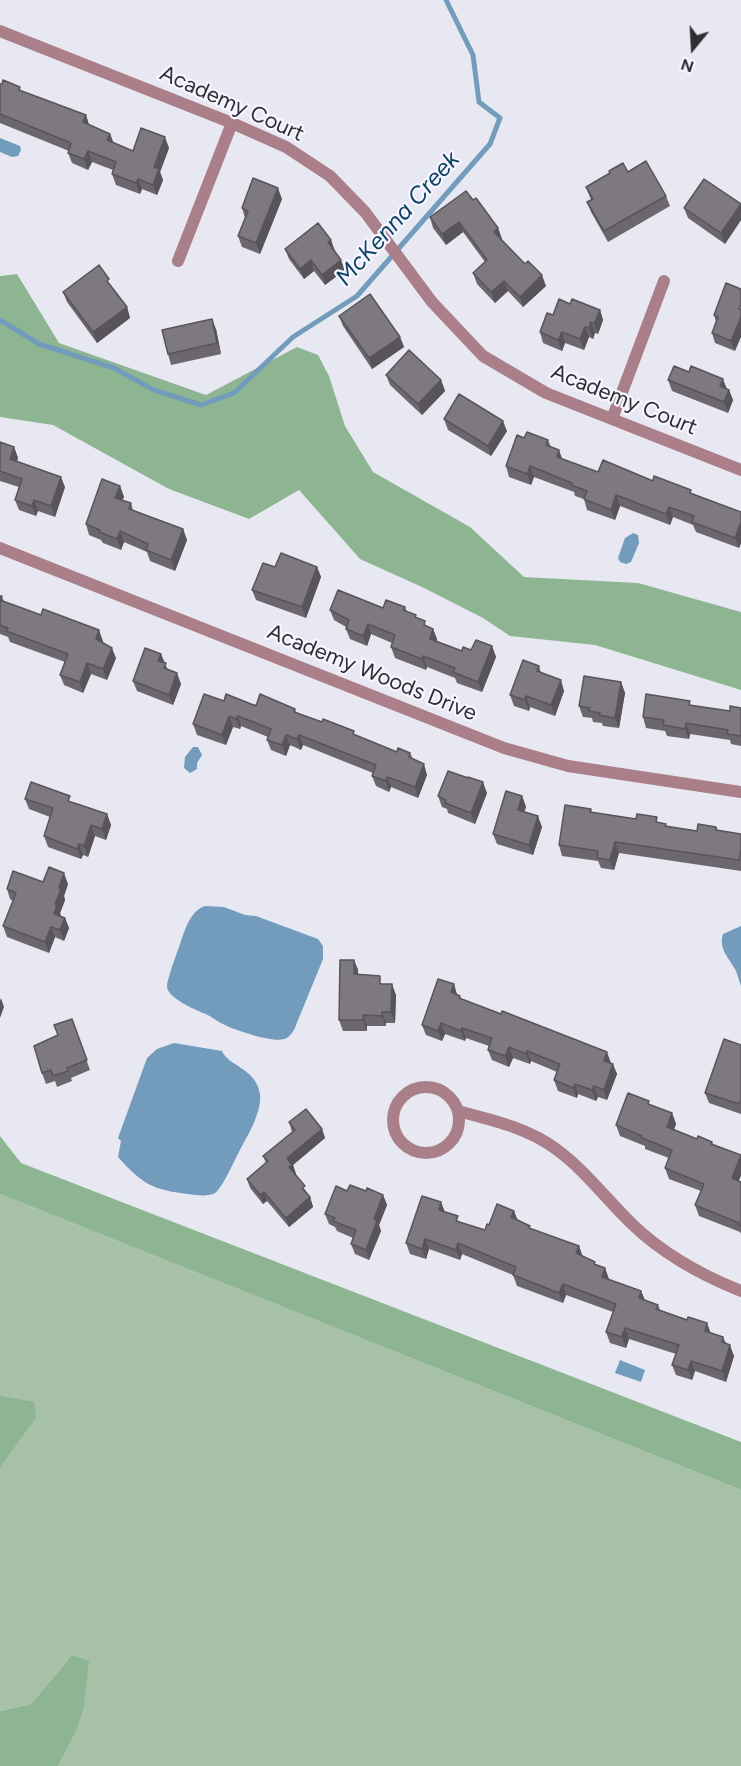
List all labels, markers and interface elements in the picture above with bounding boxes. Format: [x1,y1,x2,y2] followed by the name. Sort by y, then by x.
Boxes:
[663,18,723,78] north arrow
[678,55,696,77] text: N
[156,60,308,148] street label: Academy Court
[330,146,466,292] water label: McKenna Creek
[547,359,701,441] street label: Academy Court
[263,619,481,727] street label: Academy Woods Drive

